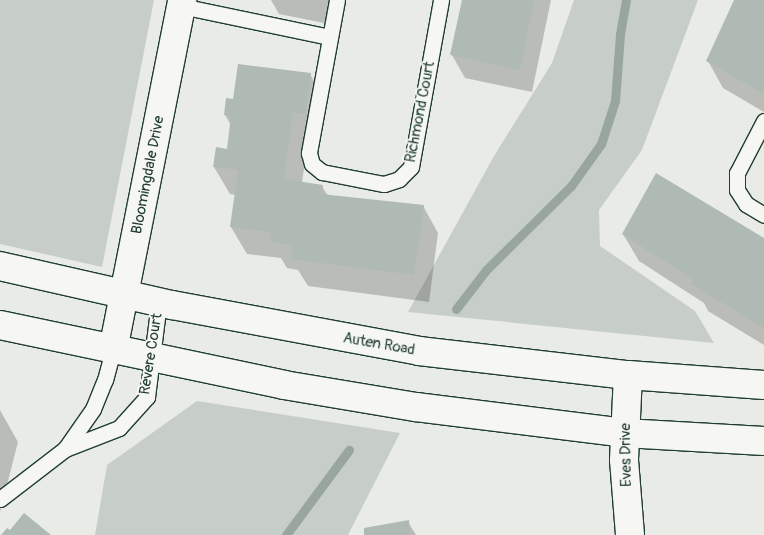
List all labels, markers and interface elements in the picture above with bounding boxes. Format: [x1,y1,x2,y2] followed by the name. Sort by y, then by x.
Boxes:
[401,60,439,164] street label: Richmond Court
[128,114,168,236] street label: Bloomingdale Drive
[136,312,166,396] street label: Revere Court
[342,329,416,359] street label: Auten Road
[616,423,636,487] street label: Eves Drive

